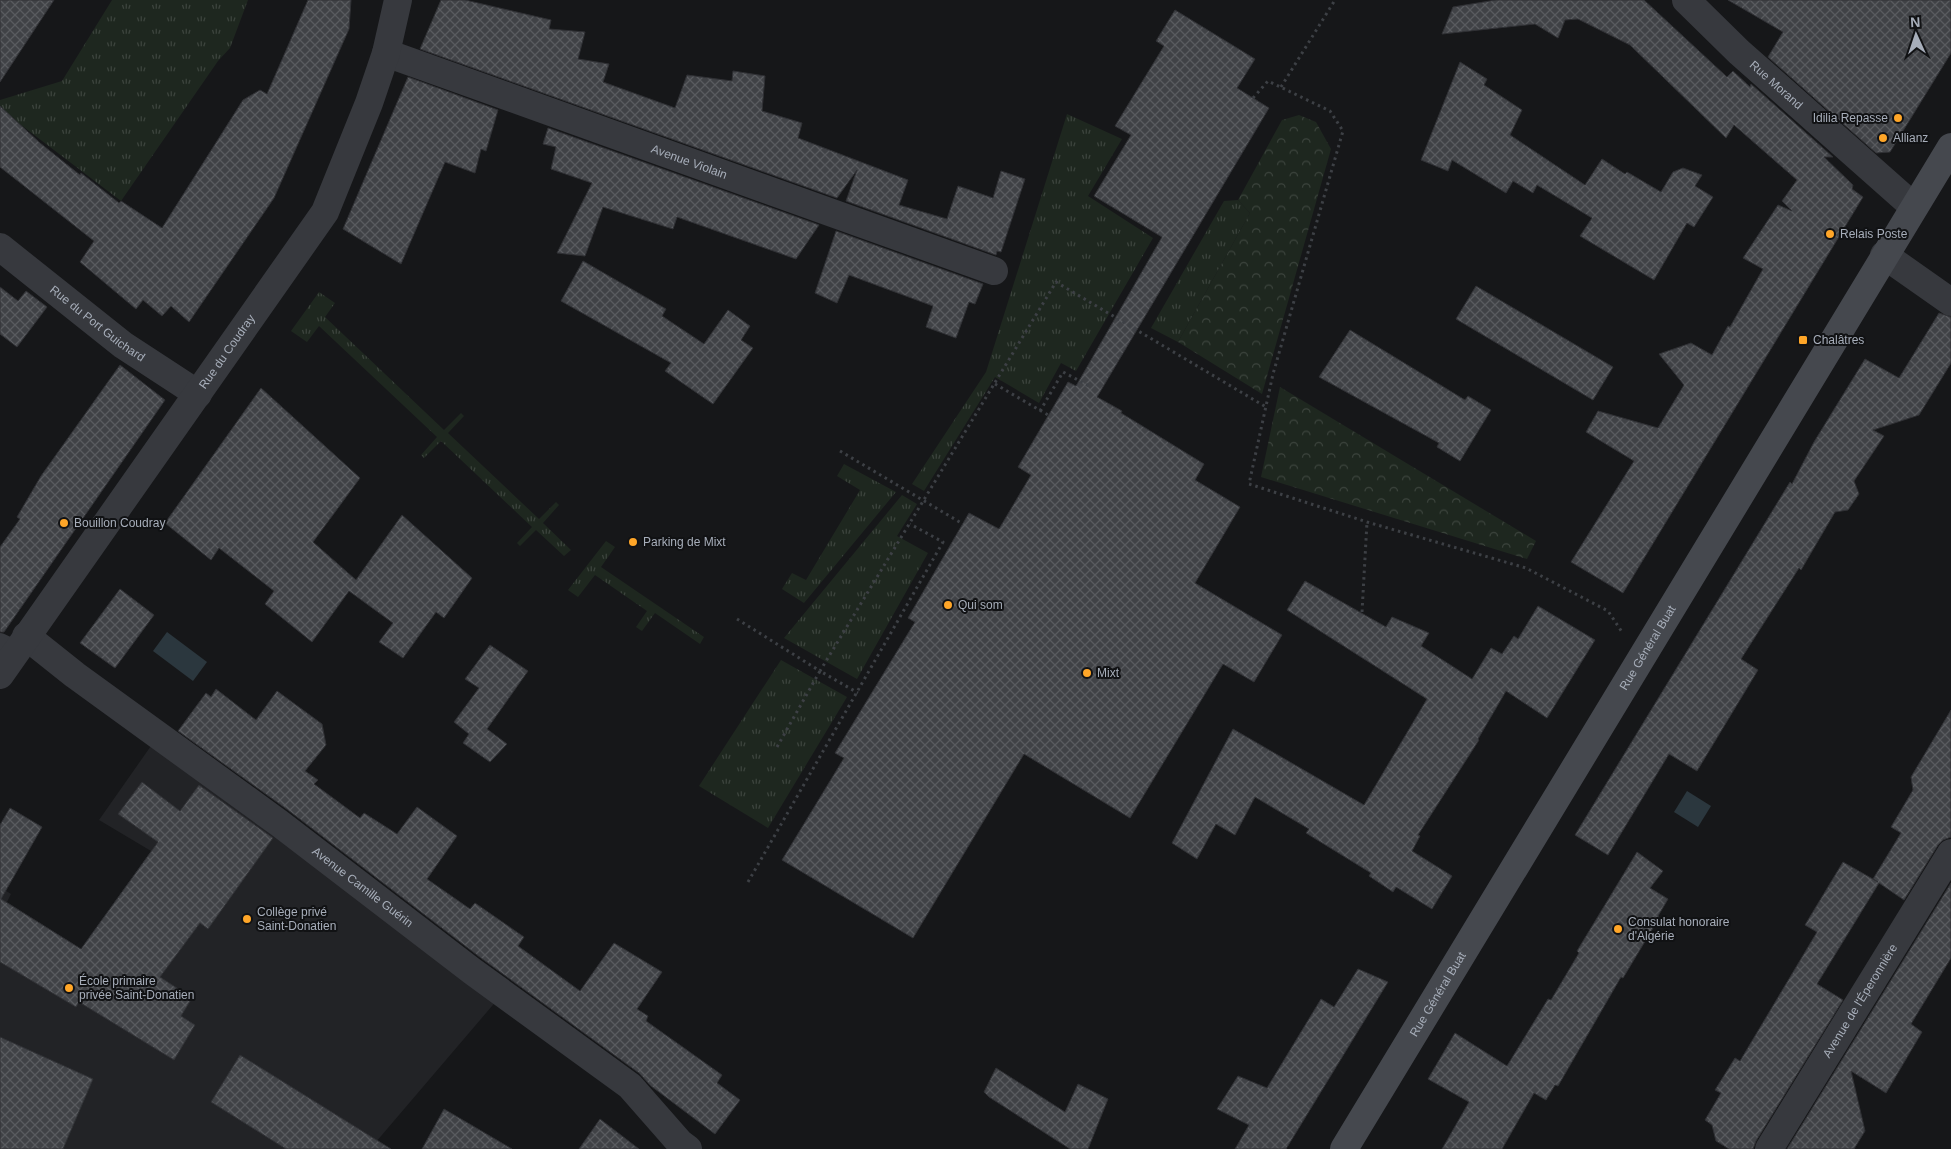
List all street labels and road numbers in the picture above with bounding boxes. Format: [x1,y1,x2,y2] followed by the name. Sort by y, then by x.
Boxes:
[1747,58,1806,112] street label: Rue Morand
[649,142,729,182] street label: Avenue Violain
[47,283,148,364] street label: Rue du Port Guichard
[196,312,258,392] street label: Rue du Coudray
[1617,602,1679,693] street label: Rue Général Buat
[309,844,416,930] street label: Avenue Camille Guérin
[1820,941,1901,1060] street label: Avenue de l'Éperonnière
[1407,949,1469,1039] street label: Rue Général Buat

